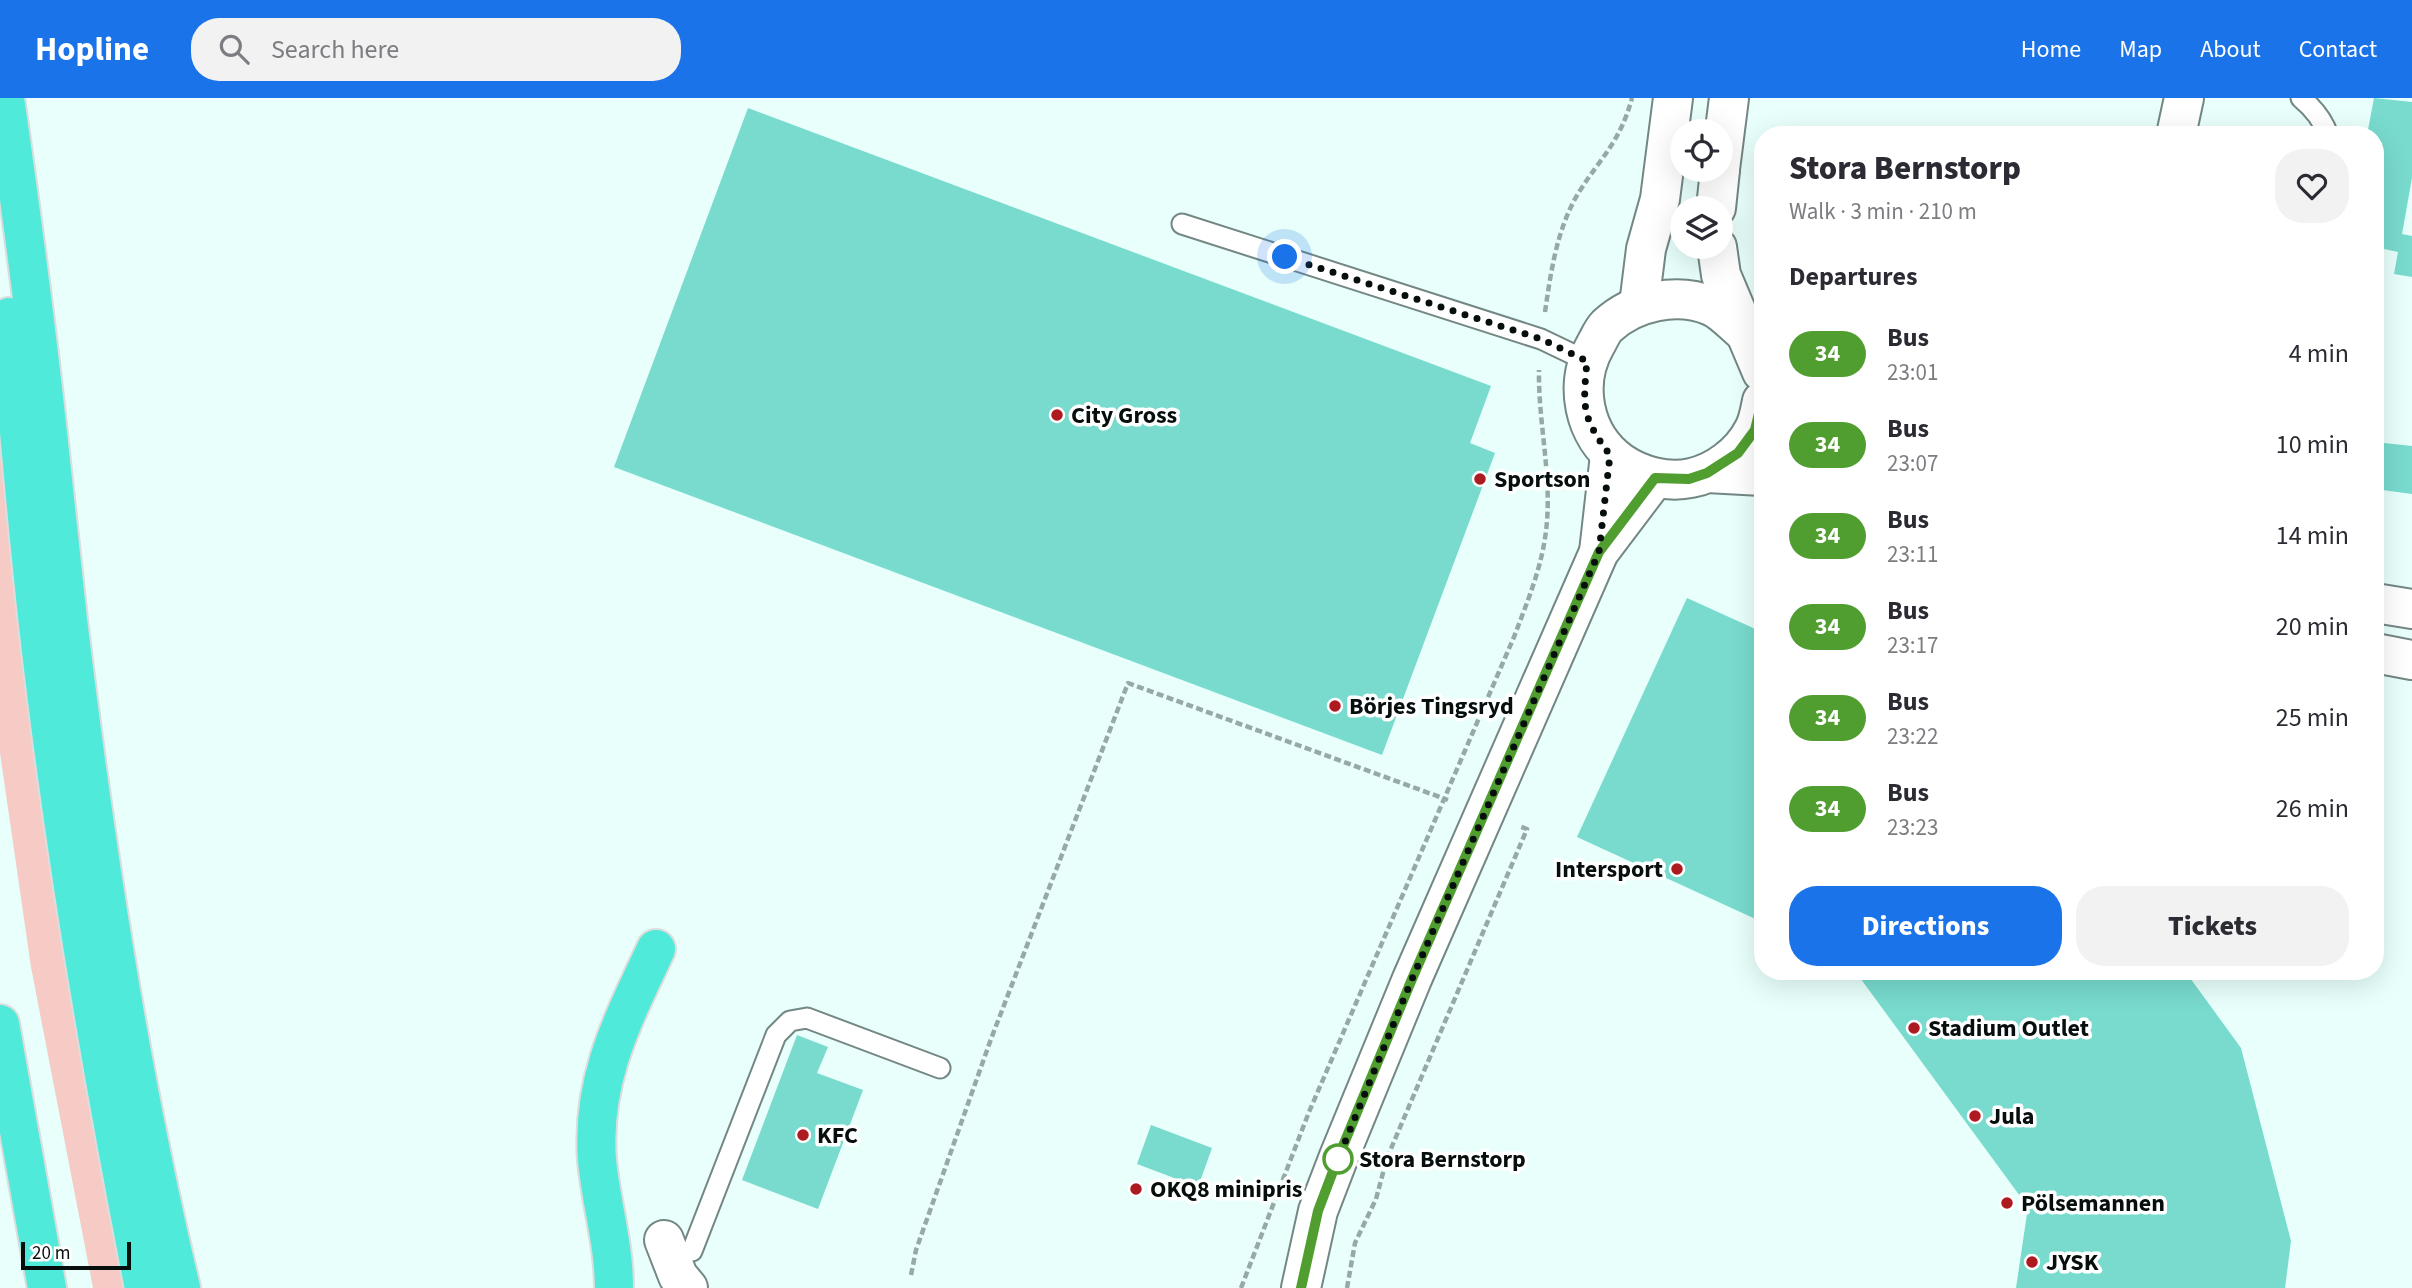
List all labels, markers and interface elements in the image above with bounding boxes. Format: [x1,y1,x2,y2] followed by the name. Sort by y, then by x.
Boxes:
[191,18,681,81] search box
[35,26,149,73] text: Hopline
[215,30,253,68] icon: search
[271,31,399,68] text: Search here
[2021,32,2081,67] text: Home
[2119,32,2162,67] text: Map
[2200,32,2261,67] text: About
[2299,32,2377,67] text: Contact
[1670,119,1733,259] map controls
[1670,119,1733,182] button: locate
[1789,145,2021,192] text: Stora Bernstorp
[2275,149,2349,223] button: heart
[1789,195,1977,228] text: Walk · 3 min · 210 m
[1670,196,1733,259] button: layers
[1267,239,1302,274] your location
[1789,258,1917,295] text: Departures
[1887,319,1929,356] text: Bus
[2289,335,2349,372] text: 4 min
[1815,336,1840,371] text: 34
[1887,356,1938,389] text: 23:01
[1071,398,1177,433] place label: City Gross
[1049,407,1065,423] marker: City Gross
[1887,410,1929,447] text: Bus
[2276,426,2349,463] text: 10 min
[1815,427,1840,462] text: 34
[1887,447,1938,480] text: 23:07
[1494,462,1591,497] place label: Sportson
[1472,471,1488,487] marker: Sportson
[1887,501,1929,538] text: Bus
[2276,517,2349,554] text: 14 min
[1815,518,1840,553] text: 34
[1887,538,1938,571] text: 23:11
[1887,592,1929,629] text: Bus
[2276,608,2349,645] text: 20 min
[1815,609,1840,644] text: 34
[1887,629,1938,662] text: 23:17
[1887,683,1929,720] text: Bus
[1349,689,1514,724] place label: Börjes Tingsryd
[1327,698,1343,714] marker: Börjes Tingsryd
[2276,699,2349,736] text: 25 min
[1815,700,1840,735] text: 34
[1887,720,1938,753] text: 23:22
[1887,774,1929,811] text: Bus
[2276,790,2349,827] text: 26 min
[1815,791,1840,826] text: 34
[1887,811,1938,844] text: 23:23
[1555,852,1663,887] place label: Intersport
[1669,861,1685,877] marker: Intersport
[1789,886,2062,966] button: Directions
[2076,886,2349,966] button: Tickets
[1928,1011,2089,1046] place label: Stadium Outlet
[1906,1020,1922,1036] marker: Stadium Outlet
[1989,1099,2034,1134] place label: Jula
[1967,1108,1983,1124] marker: Jula
[817,1118,858,1153] place label: KFC
[795,1127,811,1143] marker: KFC
[1359,1142,1526,1177] place label: Stora Bernstorp
[1323,1144,1353,1174] marker: Stora Bernstorp
[1150,1172,1303,1207] place label: OKQ8 minipris
[1128,1181,1144,1197] marker: OKQ8 minipris
[2021,1186,2165,1221] place label: Pölsemannen
[1999,1195,2015,1211] marker: Pölsemannen
[21,1239,131,1271] scale bar
[32,1240,70,1267] text: 20 m
[2046,1245,2099,1280] place label: JYSK
[2024,1254,2040,1270] marker: JYSK

